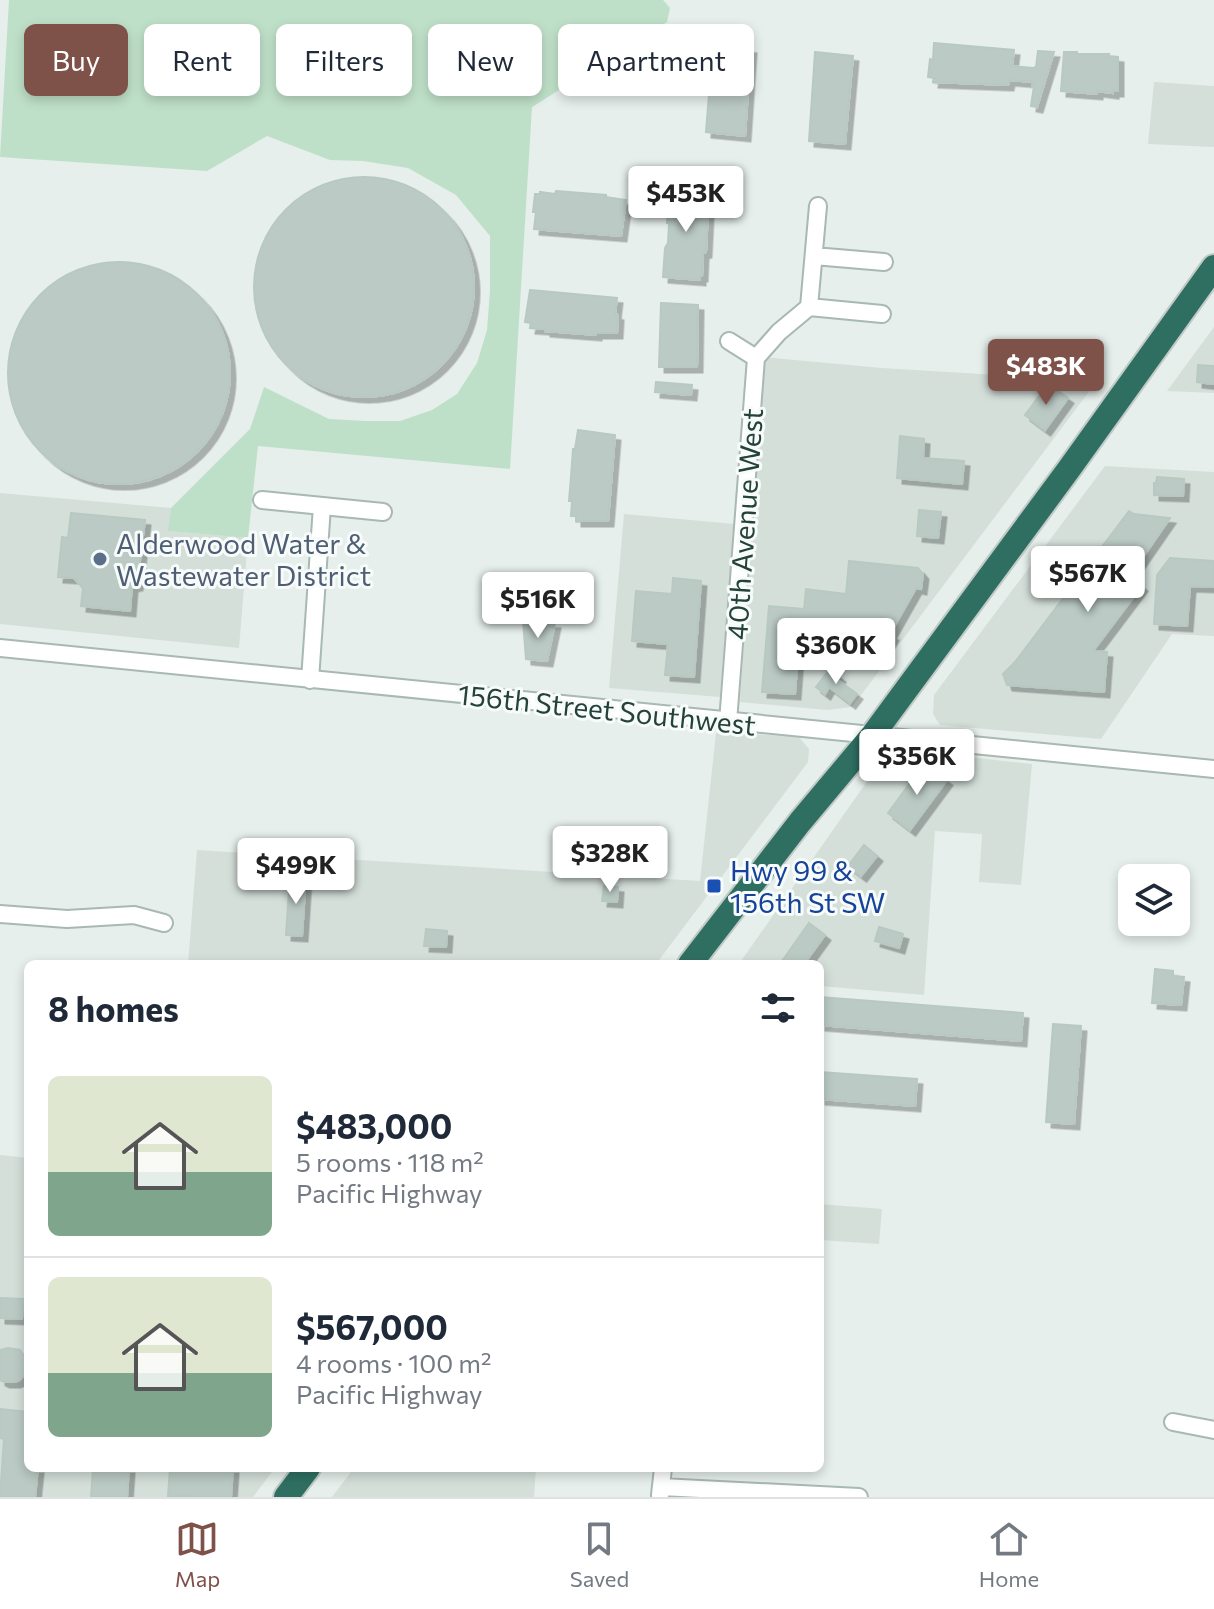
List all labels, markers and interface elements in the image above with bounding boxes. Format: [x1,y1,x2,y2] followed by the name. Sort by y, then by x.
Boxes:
[24,24,128,96] chip: Buy
[144,24,260,96] chip: Rent
[276,24,412,96] chip: Filters
[428,24,542,96] chip: New
[558,24,754,96] chip: Apartment
[630,166,742,234] pin: $453K
[646,176,726,207] text: $453K
[990,339,1102,407] pin: $483K
[1006,349,1086,380] text: $483K
[719,407,769,641] street label: 40th Avenue West
[116,526,371,592] place label: Alderwood Water & Wastewater District
[1032,546,1144,614] pin: $567K
[91,550,109,568] marker: Alderwood Water & Wastewater District
[1049,556,1127,587] text: $567K
[482,572,594,640] pin: $516K
[500,582,576,613] text: $516K
[780,618,892,686] pin: $360K
[795,628,877,659] text: $360K
[456,676,758,742] street label: 156th Street Southwest
[861,729,973,797] pin: $356K
[877,739,957,770] text: $356K
[554,826,666,894] pin: $328K
[571,836,649,867] text: $328K
[240,838,352,906] pin: $499K
[255,848,337,879] text: $499K
[730,853,885,919] place label: Hwy 99 & 156th St SW
[1118,864,1190,936] map controls
[1118,864,1190,936] button: layers
[705,877,723,895] marker: Hwy 99 & 156th St SW
[756,986,800,1030] icon: filters
[48,987,179,1029] text: 8 homes
[296,1104,452,1146] text: $483,000
[112,1108,208,1204] icon: home
[296,1146,484,1177] text: 5 rooms · 118 m²
[296,1177,482,1208] text: Pacific Highway
[296,1305,448,1347] text: $567,000
[112,1309,208,1405] icon: home
[296,1347,491,1378] text: 4 rooms · 100 m²
[296,1378,482,1409] text: Pacific Highway
[175,1517,220,1592] tab: Map
[570,1517,629,1592] tab: Saved
[979,1517,1039,1592] tab: Home

